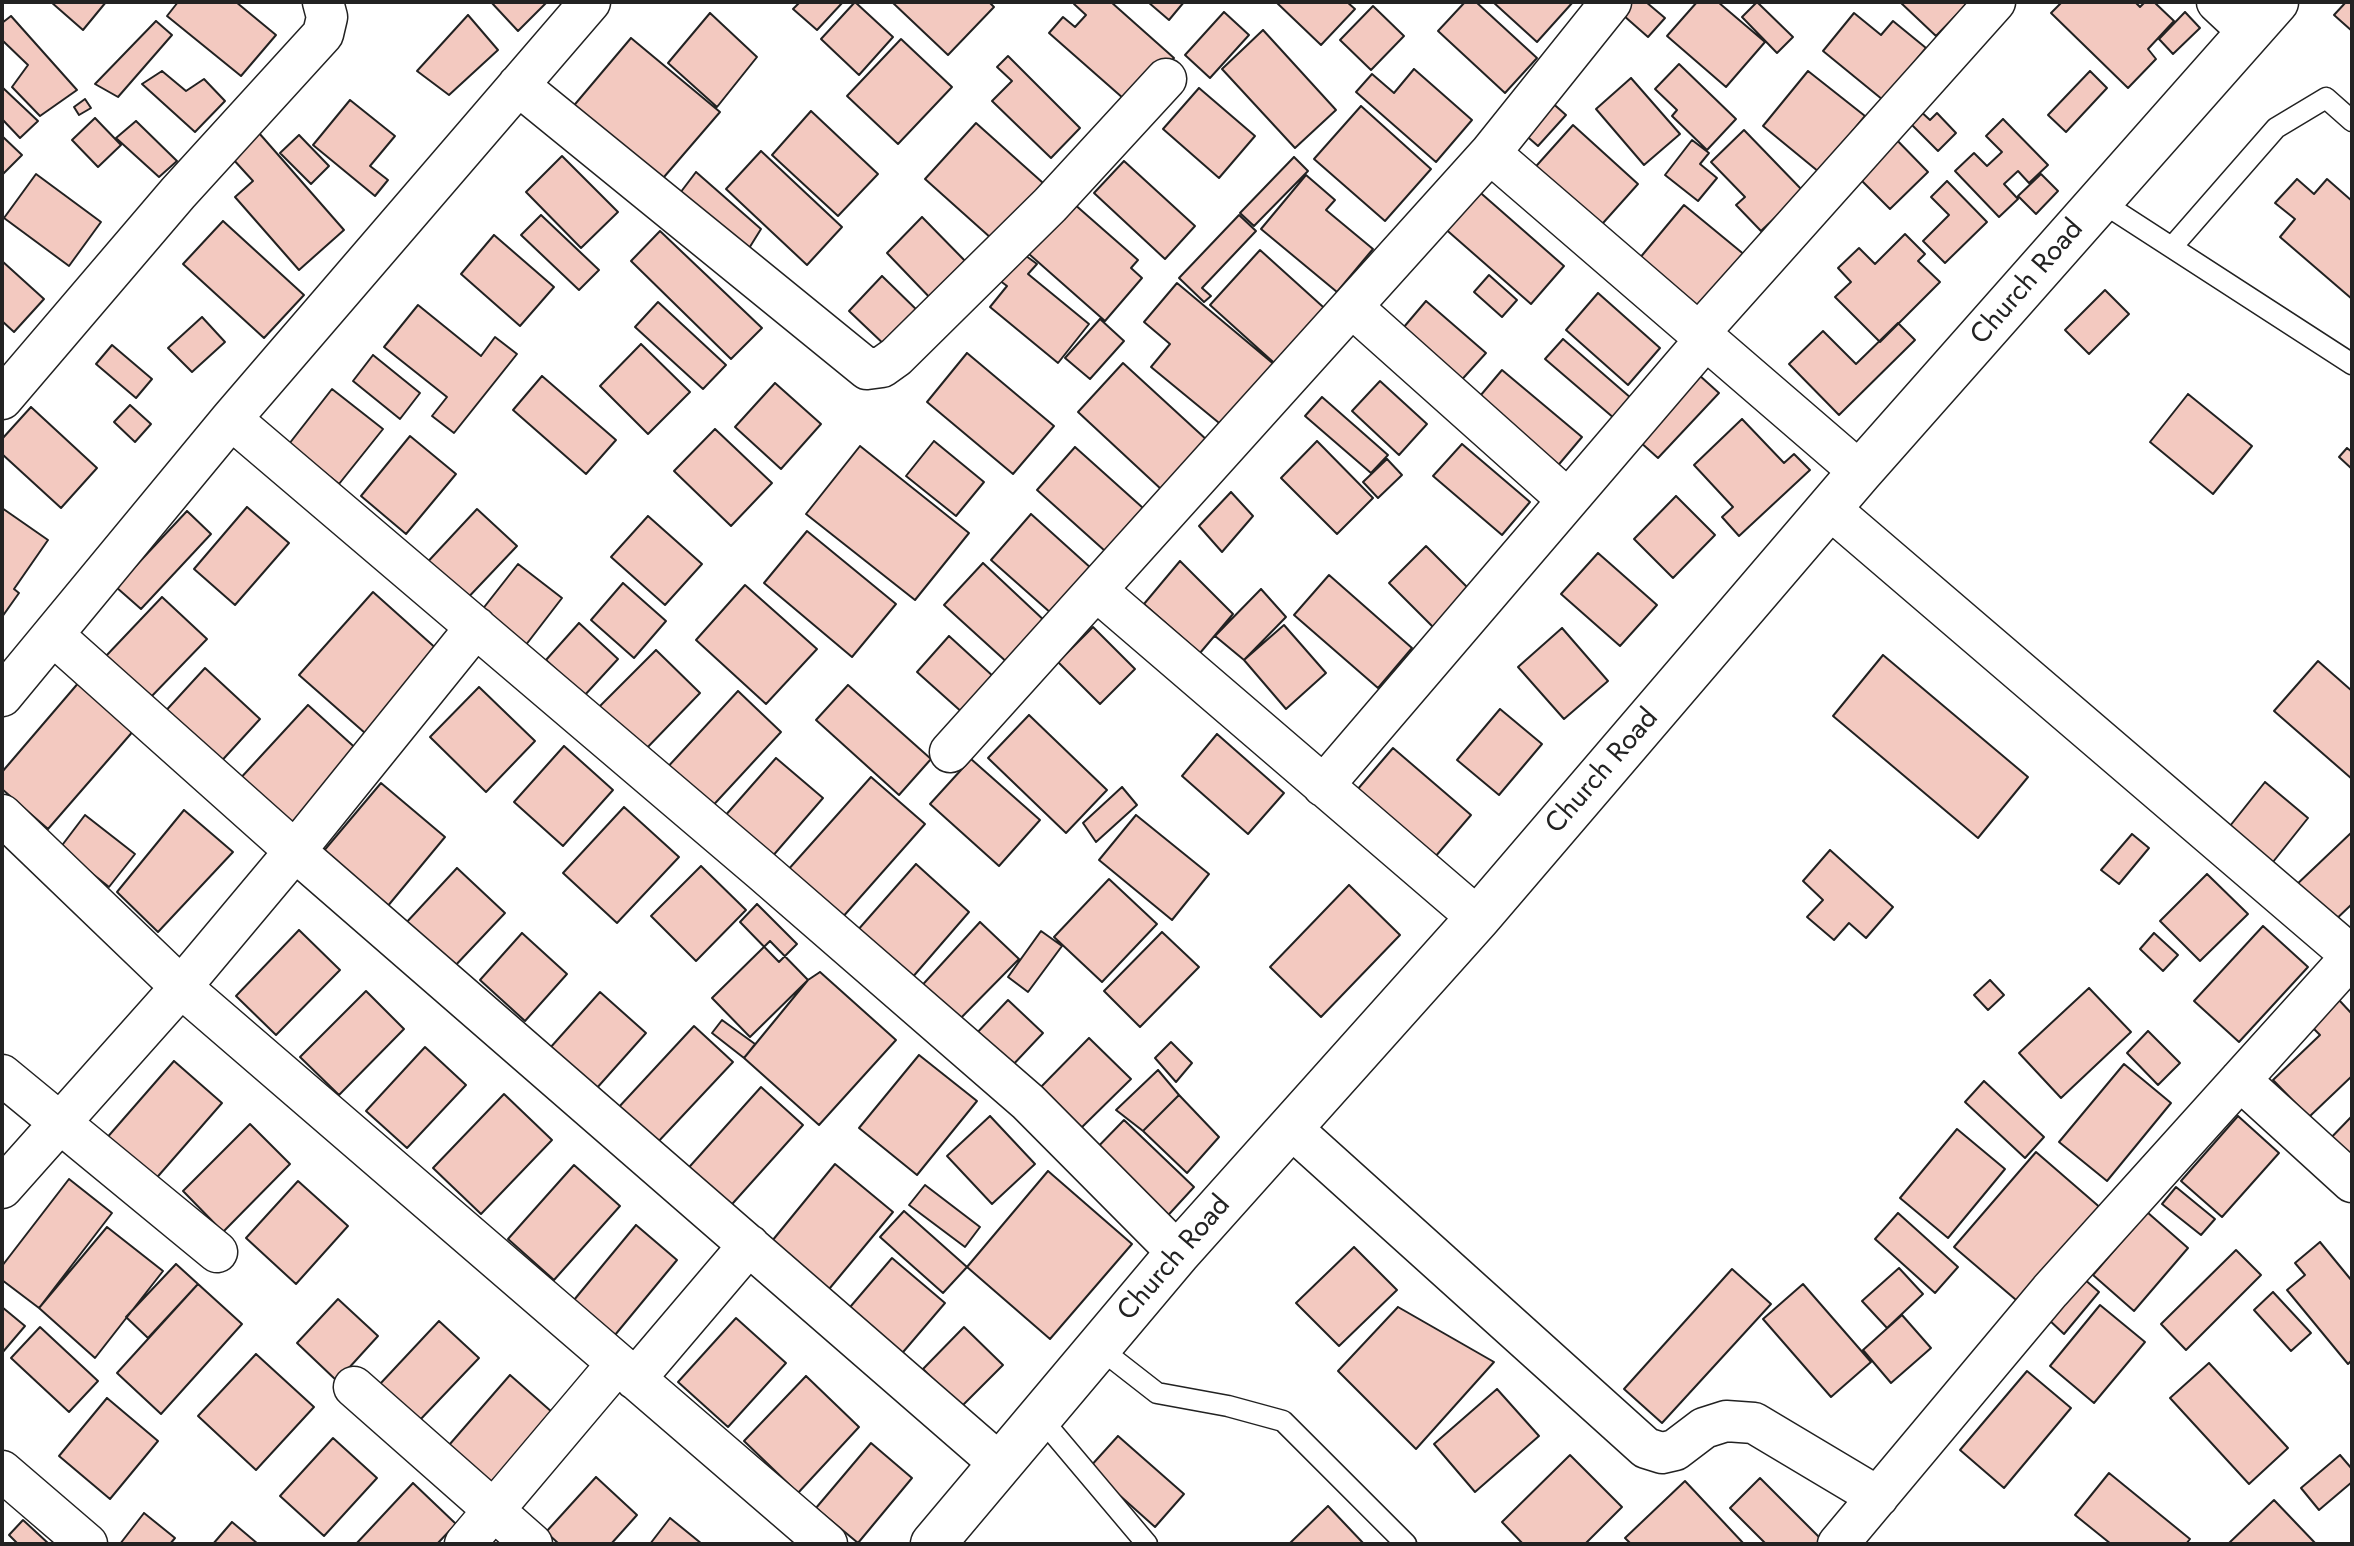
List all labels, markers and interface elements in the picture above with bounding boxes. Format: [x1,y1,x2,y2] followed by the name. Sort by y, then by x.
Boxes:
[1965,214,2091,352] street label: Church Road
[1540,703,1666,841] street label: Church Road
[1112,1190,1238,1328] street label: Church Road

